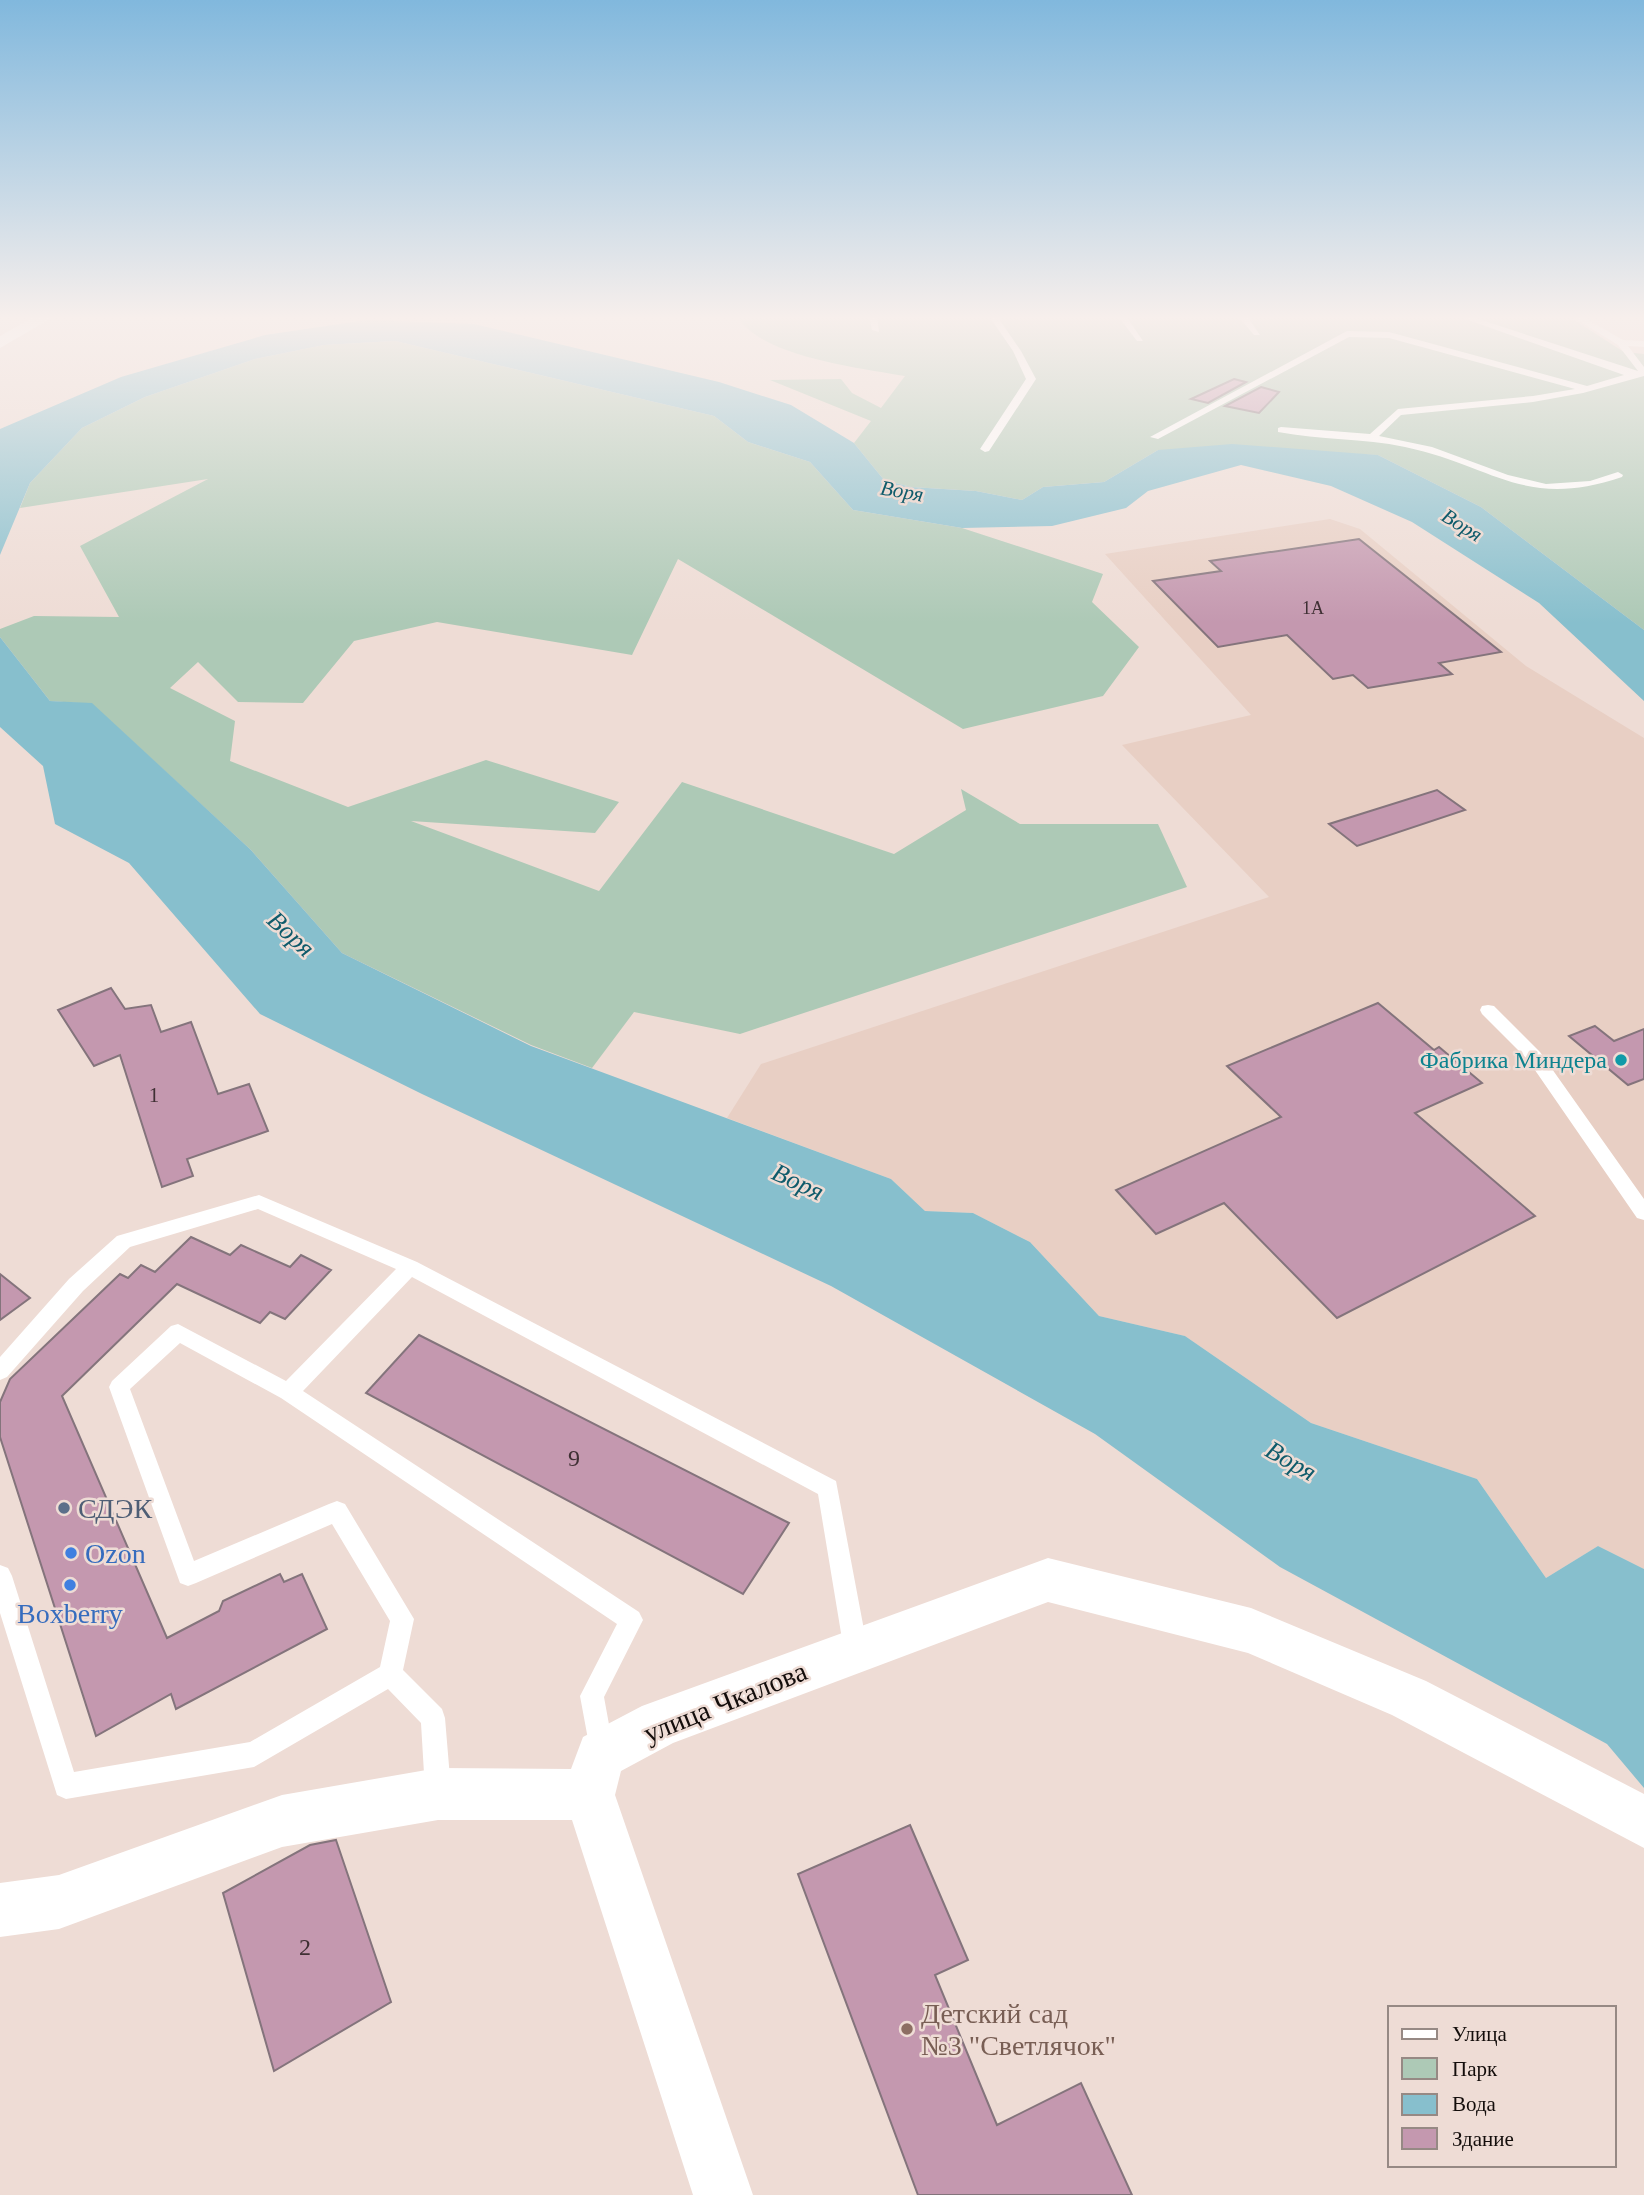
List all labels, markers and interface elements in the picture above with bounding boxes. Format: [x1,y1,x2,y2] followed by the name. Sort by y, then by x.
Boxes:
[879,475,925,507] water label: Воря
[1437,503,1487,547] water label: Воря
[1302,598,1324,618] house number: 1А
[262,905,320,963] water label: Воря
[1420,1047,1607,1073] place label: Фабрика Миндера
[1613,1052,1629,1068] marker: Фабрика Миндера
[149,1083,159,1107] house number: 1
[768,1158,828,1206] water label: Воря
[1261,1435,1321,1487] water label: Воря
[568,1445,580,1471] house number: 9
[78,1493,153,1524] place label: СДЭК
[56,1500,72,1516] marker: СДЭК
[85,1538,146,1569] place label: Ozon
[63,1545,79,1561] marker: Ozon
[62,1577,78,1593] marker: Boxberry
[17,1598,123,1629] place label: Boxberry
[639,1655,812,1749] street label: улица Чкалова
[299,1934,311,1960] house number: 2
[921,1998,1116,2061] place label: Детский сад №3 "Светлячок"
[1388,2006,1616,2167] legend
[899,2021,915,2037] marker: Детский сад №3 "Светлячок"
[1452,2022,1507,2046] text: Улица
[1452,2057,1498,2081] text: Парк
[1452,2092,1497,2116] text: Вода
[1452,2127,1514,2151] text: Здание

